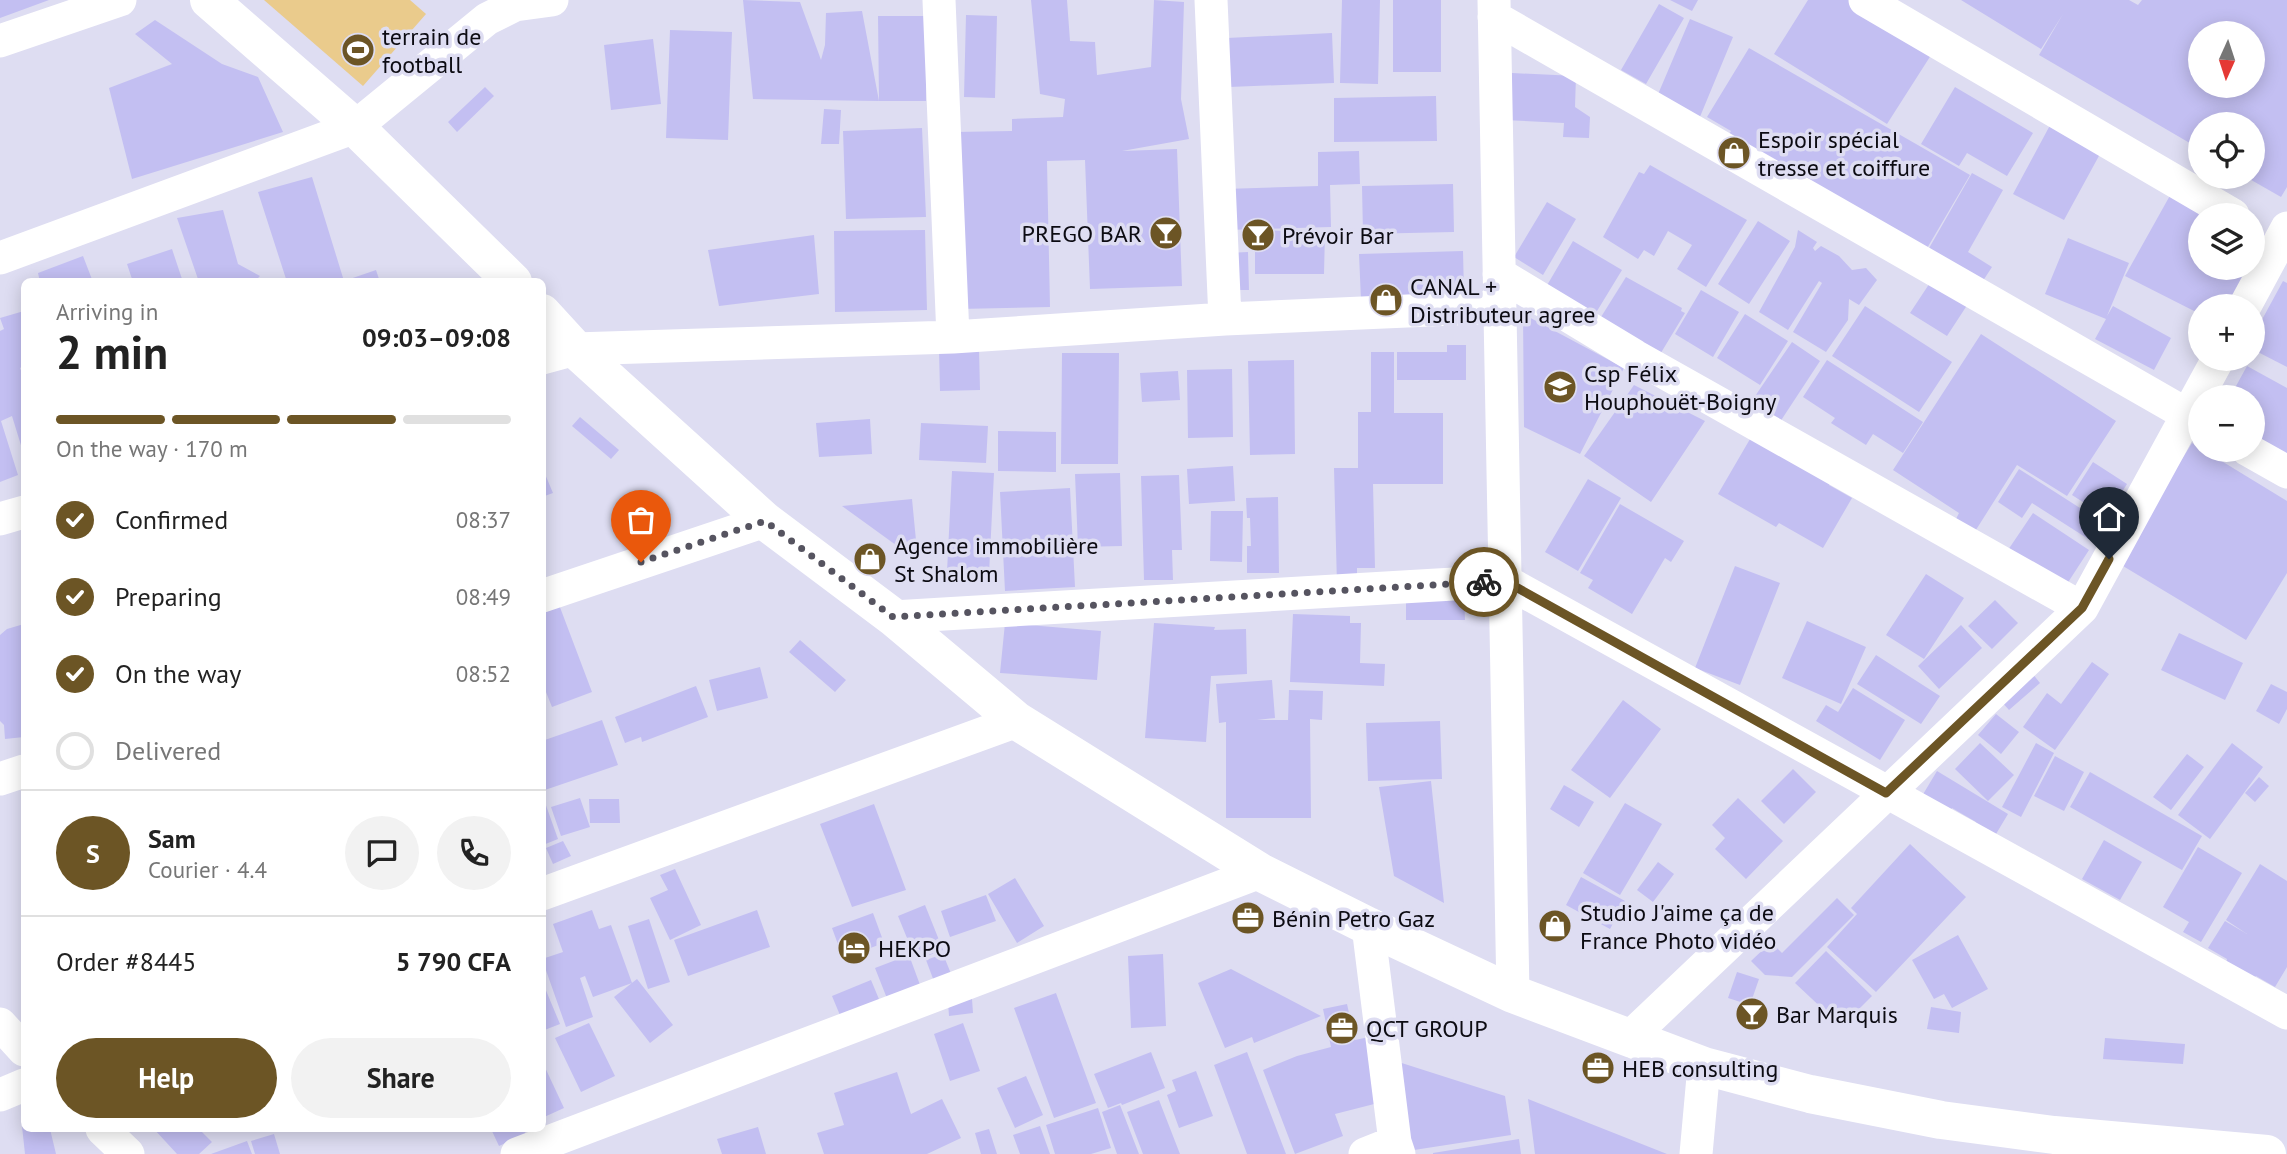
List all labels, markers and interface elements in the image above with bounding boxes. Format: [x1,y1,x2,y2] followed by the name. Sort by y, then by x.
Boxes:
[382,21,481,80] place label: terrain de football
[2188,21,2264,98] north arrow
[2188,21,2265,462] map controls
[339,31,377,69] sports icon: terrain de football
[2188,112,2265,189] button: locate
[1758,124,1930,183] place label: Espoir spécial tresse et coiffure
[1715,134,1753,172] shop icon: Espoir spécial tresse et coiffure
[2188,203,2265,280] button: layers
[1147,214,1185,252] bar icon: PREGO BAR
[1239,216,1277,254] bar icon: Prévoir Bar
[1022,218,1142,249] place label: PREGO BAR
[1282,220,1394,251] place label: Prévoir Bar
[1410,271,1596,330] place label: CANAL + Distributeur agree
[1367,281,1405,319] shop icon: CANAL + Distributeur agree
[2188,294,2265,371] button: +
[56,297,158,326] text: Arriving in
[362,321,511,354] text: 09:03–09:08
[56,322,168,382] text: 2 min
[1584,358,1777,417] place label: Csp Félix Houphouët-Boigny
[1541,368,1579,406] school or university icon: Csp Félix Houphouët-Boigny
[2188,385,2265,462] button: −
[56,434,248,463] text: On the way · 170 m
[2079,487,2139,559] pin
[611,490,671,562] pin
[2090,498,2128,536] icon: home
[56,501,94,539] icon: check
[622,501,660,539] icon: bag
[115,503,228,536] text: Confirmed
[456,505,511,534] text: 08:37
[894,530,1098,589] place label: Agence immobilière St Shalom
[851,540,889,578] shop icon: Agence immobilière St Shalom
[1449,547,1519,617] courier
[1465,563,1503,601] icon: bike
[56,578,94,616] icon: check
[115,580,222,613] text: Preparing
[456,582,511,611] text: 08:49
[56,655,94,693] icon: check
[115,657,241,690] text: On the way
[456,659,511,688] text: 08:52
[115,734,221,767] text: Delivered
[345,816,419,890] button: chat
[437,816,511,890] button: phone
[148,822,196,855] text: Sam
[86,837,100,870] text: S
[148,855,267,884] text: Courier · 4.4
[1580,897,1776,956] place label: Studio J'aime ça de France Photo vidéo
[1229,899,1267,937] office icon: Bénin Petro Gaz
[1272,903,1435,934] place label: Bénin Petro Gaz
[1536,907,1574,945] shop icon: Studio J'aime ça de France Photo vidéo
[835,929,873,967] hotel icon: HEKPO
[878,933,951,964] place label: HEKPO
[56,945,196,978] text: Order #8445
[396,945,511,978] text: 5 790 CFA
[1733,995,1771,1033] bar icon: Bar Marquis
[1776,999,1898,1030] place label: Bar Marquis
[1323,1009,1361,1047] office icon: QCT GROUP
[1366,1013,1488,1044] place label: QCT GROUP
[56,1038,277,1118] button: Help
[291,1038,511,1118] button: Share
[1579,1049,1617,1087] office icon: HEB consulting
[1622,1053,1778,1084] place label: HEB consulting

